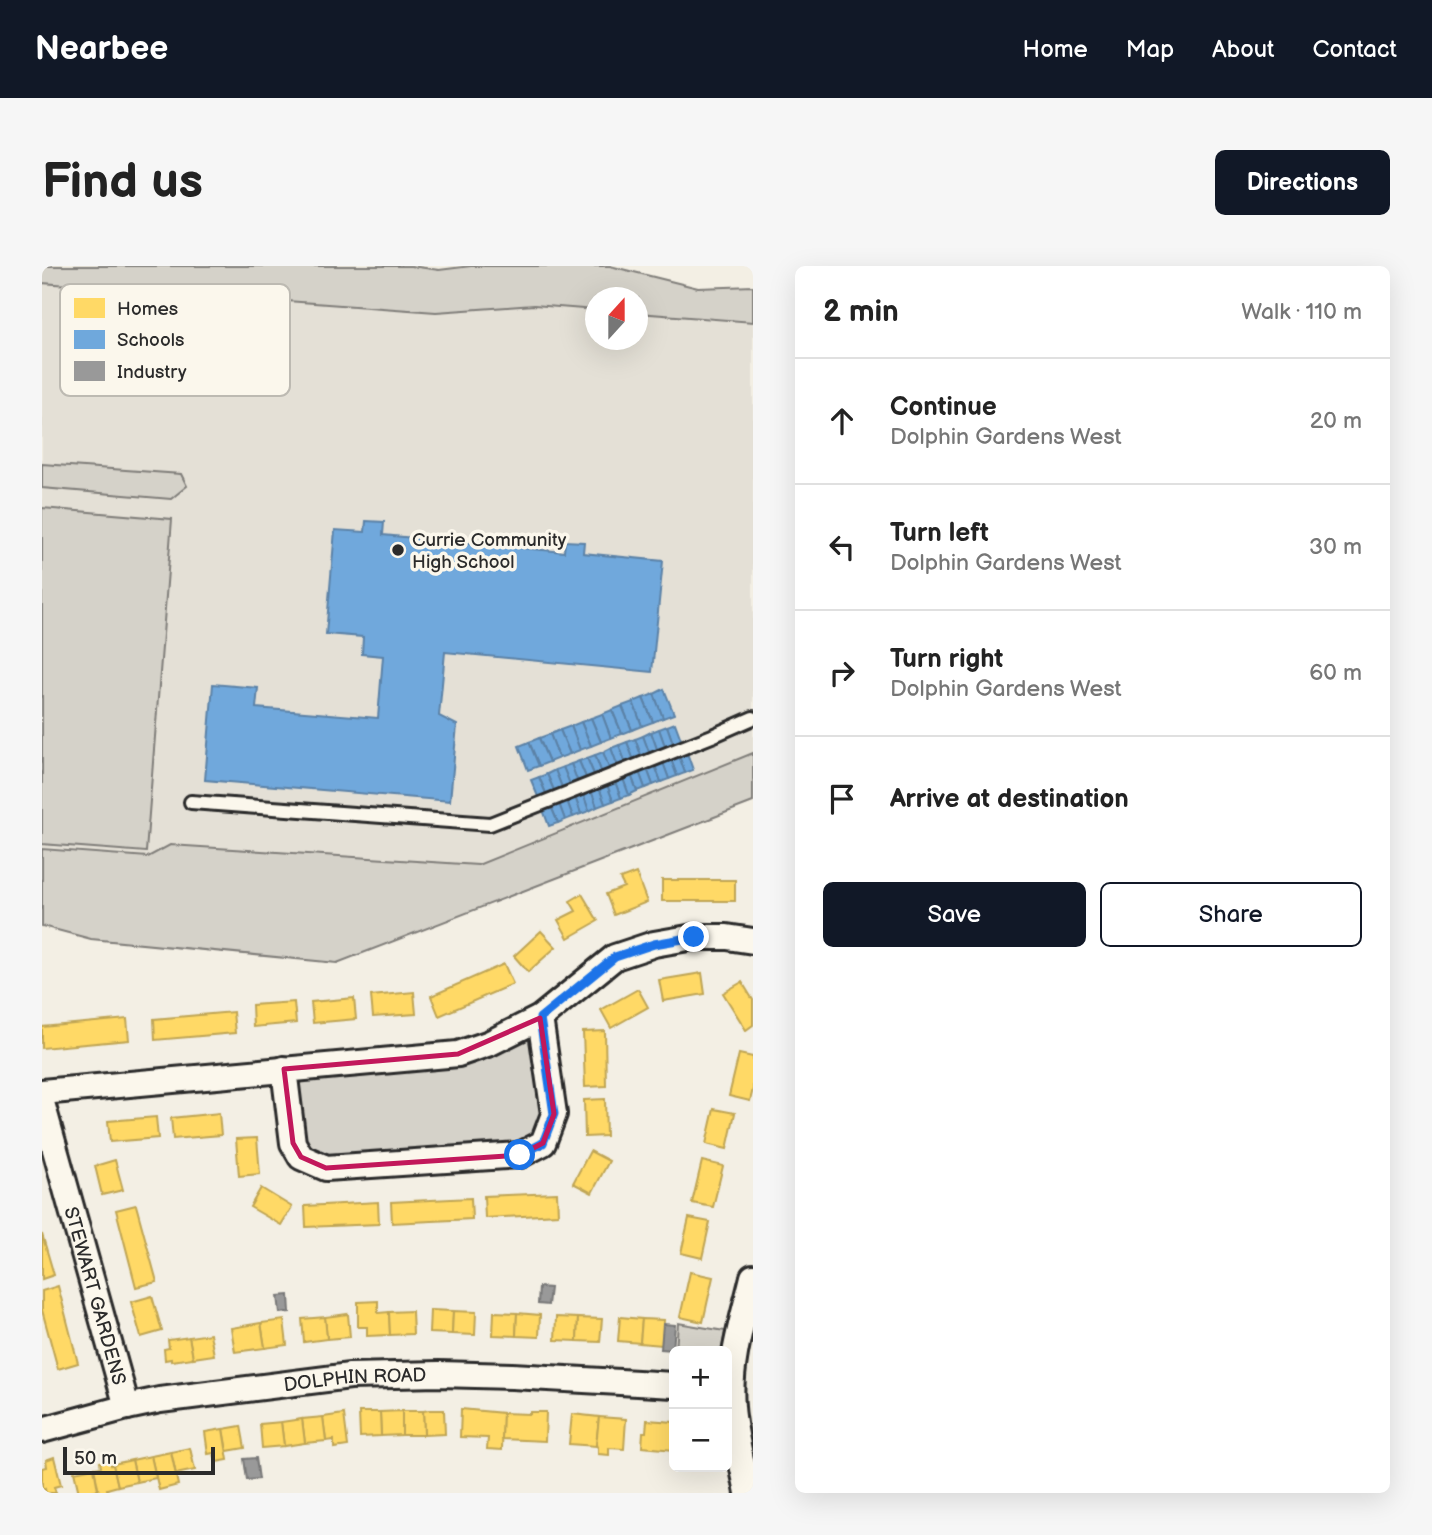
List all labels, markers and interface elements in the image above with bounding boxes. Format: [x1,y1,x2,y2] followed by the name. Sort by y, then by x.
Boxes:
[35,29,168,69] text: Nearbee
[1023,35,1088,64] text: Home
[1126,35,1174,64] text: Map
[1212,35,1274,64] text: About
[1312,35,1397,64] text: Contact
[1215,150,1390,215] button: Directions
[42,153,203,212] text: Find us
[60,284,290,396] legend
[585,287,648,350] north arrow
[823,294,899,330] text: 2 min
[117,298,178,321] text: Homes
[1241,298,1362,326] text: Walk · 110 m
[117,329,184,352] text: Schools
[117,361,187,384] text: Industry
[890,392,997,423] text: Continue
[823,402,861,440] icon: ahead
[1310,407,1362,435] text: 20 m
[890,423,1122,451] text: Dolphin Gardens West
[890,518,989,549] text: Turn left
[823,528,861,566] icon: left
[412,529,567,574] place label: Currie Community High School
[1309,533,1362,561] text: 30 m
[390,542,406,558] marker: Currie Community High School
[890,549,1122,577] text: Dolphin Gardens West
[890,644,1003,675] text: Turn right
[823,654,861,692] icon: right
[1309,659,1362,687] text: 60 m
[890,675,1122,703] text: Dolphin Gardens West
[823,780,861,818] icon: arrive
[890,784,1129,815] text: Arrive at destination
[823,882,1086,947] button: Save
[1100,882,1362,947] button: Share
[678,921,709,952] route end
[504,1139,535,1170] route start
[59,1204,130,1388] street label: STEWART GARDENS
[669,1346,732,1472] map controls
[669,1346,732,1409] button: +
[282,1364,427,1397] street label: DOLPHIN ROAD
[669,1409,732,1472] button: −
[63,1444,215,1476] scale bar
[74,1447,117,1470] text: 50 m

